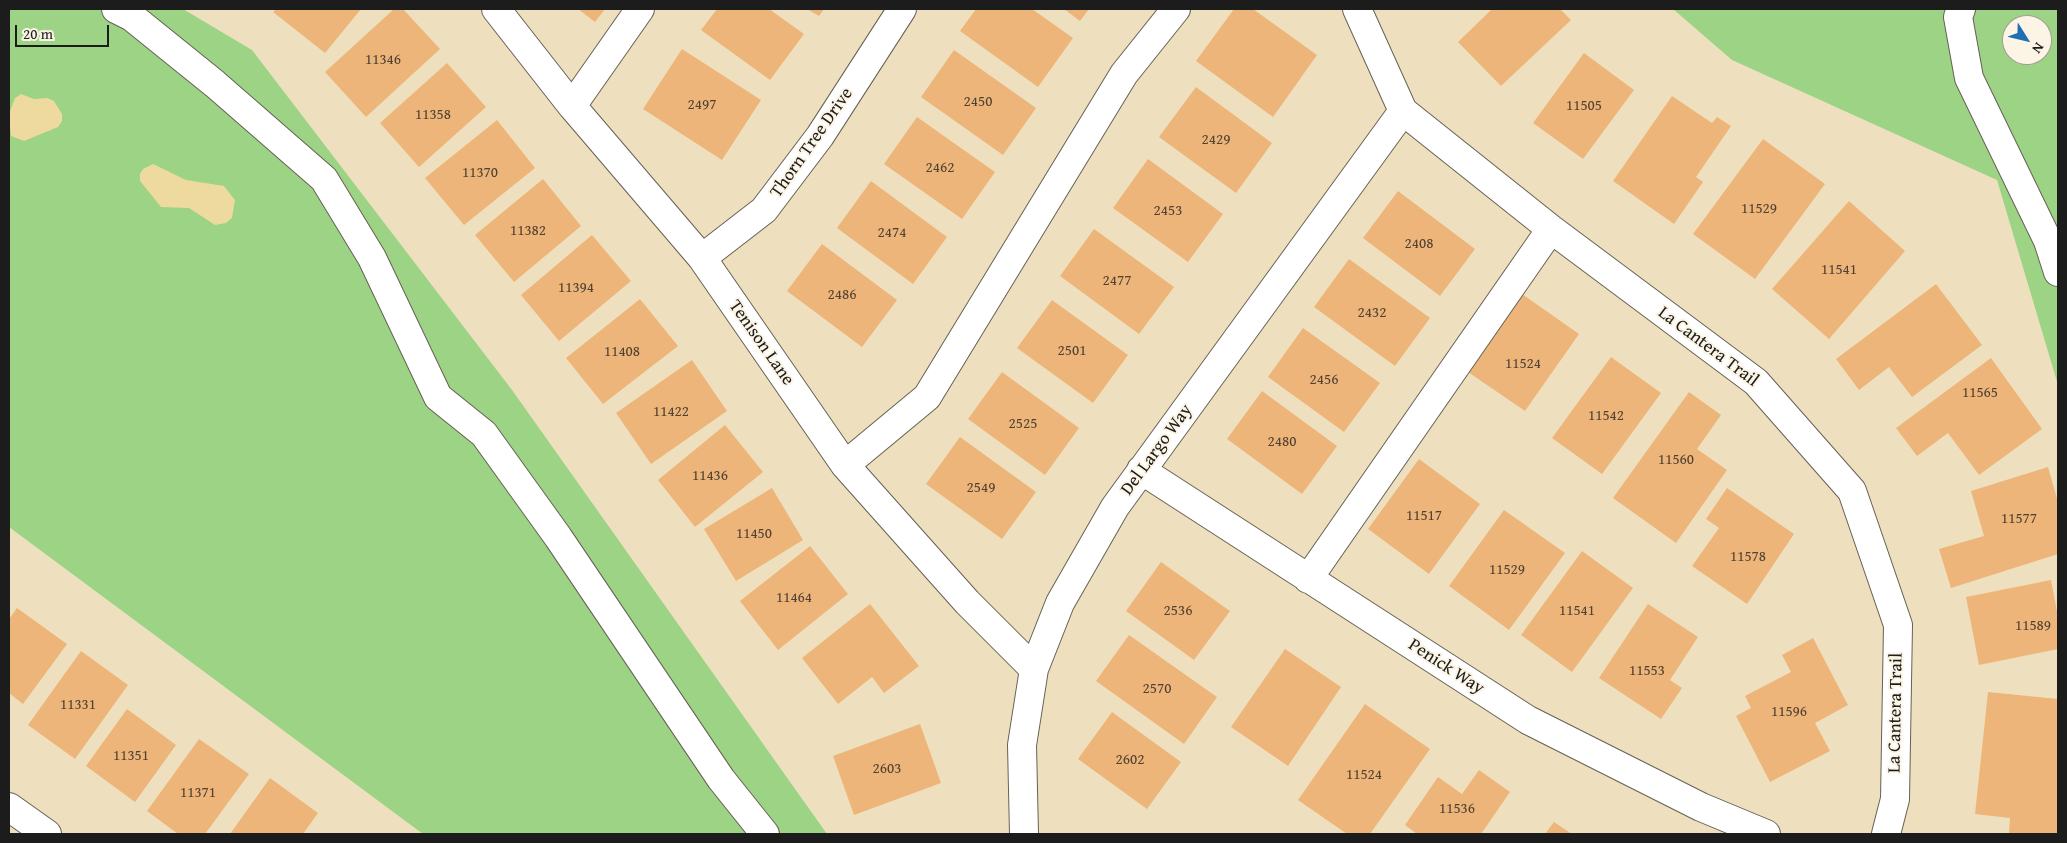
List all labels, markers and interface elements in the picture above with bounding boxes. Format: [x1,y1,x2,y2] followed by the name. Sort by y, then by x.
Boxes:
[18,15,111,47] scale bar
[2002,15,2052,65] north arrow
[23,23,53,44] text: 20 m
[2027,39,2049,58] text: N
[365,51,401,69] house number: 11346
[766,84,858,202] street label: Thorn Tree Drive
[964,93,992,111] house number: 2450
[688,96,716,114] house number: 2497
[1566,97,1602,115] house number: 11505
[415,106,451,124] house number: 11358
[1202,131,1230,149] house number: 2429
[926,159,954,177] house number: 2462
[462,164,498,182] house number: 11370
[1741,200,1777,218] house number: 11529
[1154,202,1182,220] house number: 2453
[510,222,546,240] house number: 11382
[878,224,906,242] house number: 2474
[1405,235,1433,253] house number: 2408
[1821,261,1857,279] house number: 11541
[1103,272,1131,290] house number: 2477
[558,279,594,297] house number: 11394
[828,286,856,304] house number: 2486
[724,296,798,390] street label: Tenison Lane
[1654,302,1762,392] street label: La Cantera Trail
[1358,304,1386,322] house number: 2432
[1058,342,1086,360] house number: 2501
[604,343,640,361] house number: 11408
[1505,355,1541,373] house number: 11524
[1310,371,1338,389] house number: 2456
[1962,384,1998,402] house number: 11565
[1117,400,1197,500] street label: Del Largo Way
[653,403,689,421] house number: 11422
[1588,407,1624,425] house number: 11542
[1009,415,1037,433] house number: 2525
[1268,433,1296,451] house number: 2480
[1658,451,1694,469] house number: 11560
[692,467,728,485] house number: 11436
[967,479,995,497] house number: 2549
[1406,507,1442,525] house number: 11517
[2001,510,2037,528] house number: 11577
[736,525,772,543] house number: 11450
[1730,548,1766,566] house number: 11578
[1489,561,1525,579] house number: 11529
[776,589,812,607] house number: 11464
[1164,602,1192,620] house number: 2536
[1559,602,1595,620] house number: 11541
[2015,617,2051,635] house number: 11589
[1404,634,1488,700] street label: Penick Way
[1884,653,1908,773] street label: La Cantera Trail
[1629,662,1665,680] house number: 11553
[1143,680,1171,698] house number: 2570
[60,696,96,714] house number: 11331
[1771,703,1807,721] house number: 11596
[113,747,149,765] house number: 11351
[1116,751,1144,769] house number: 2602
[873,760,901,778] house number: 2603
[1346,766,1382,784] house number: 11524
[180,784,216,802] house number: 11371
[1439,800,1475,818] house number: 11536

